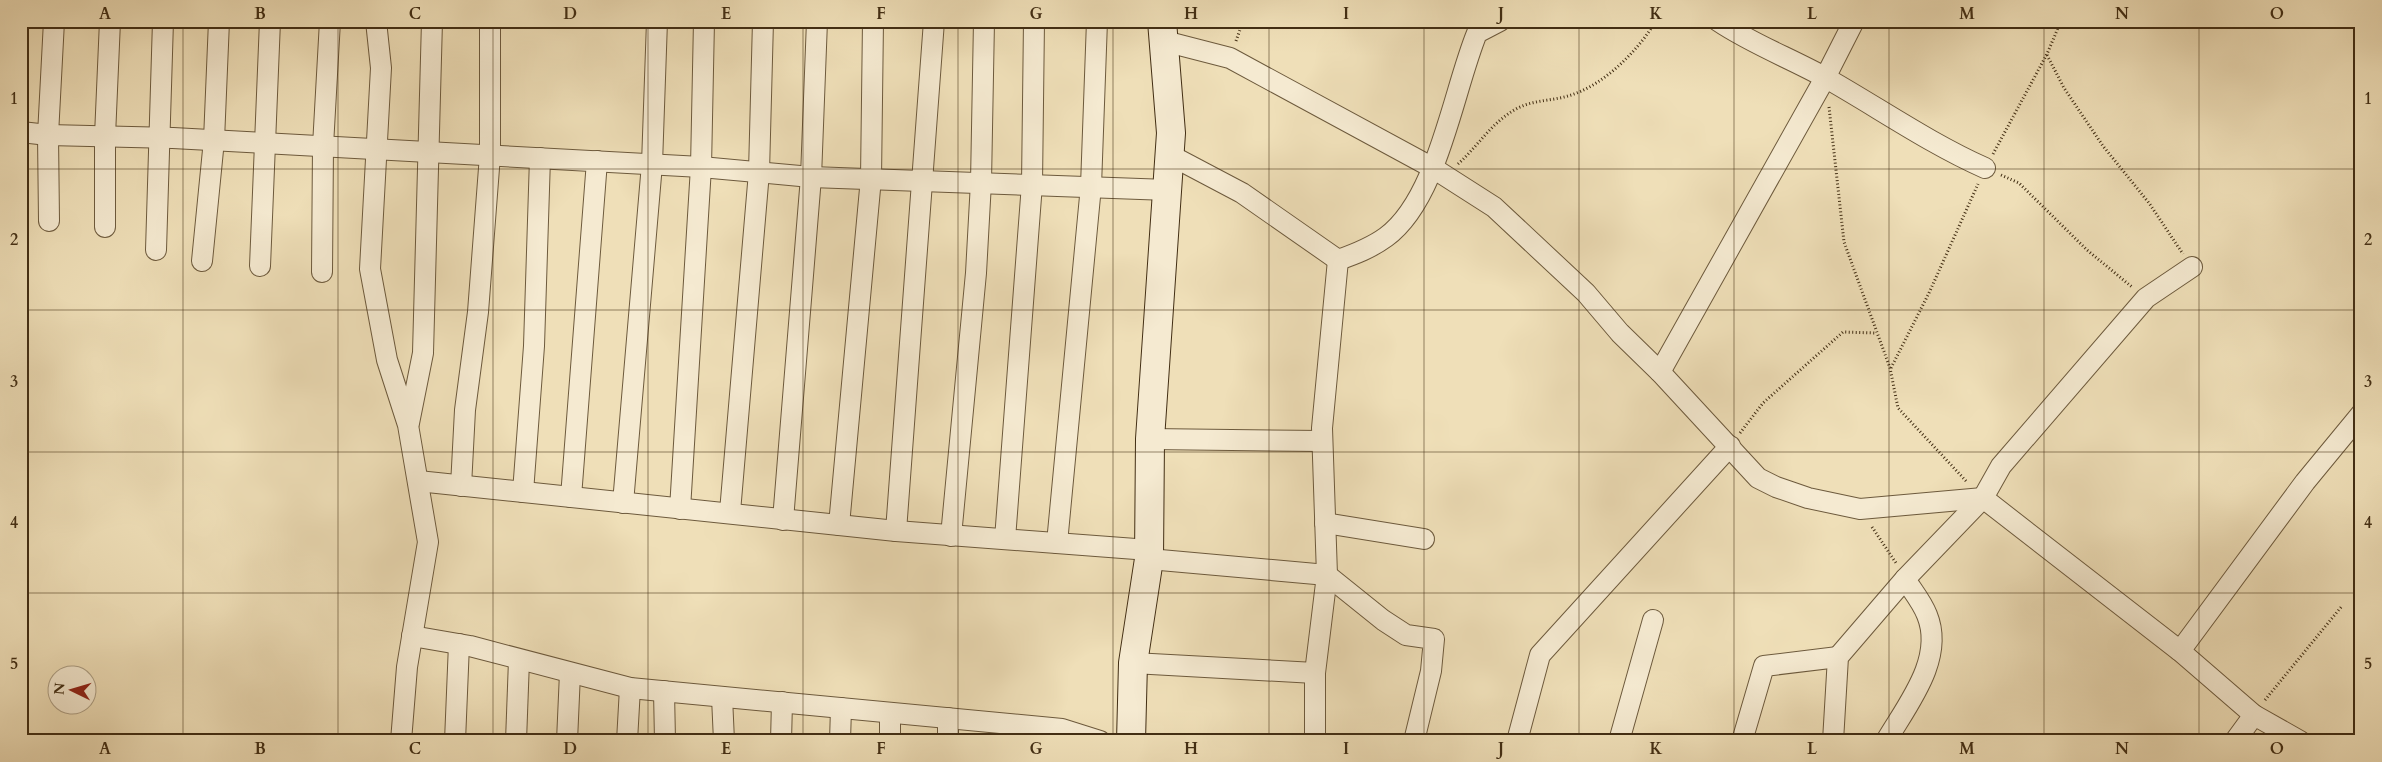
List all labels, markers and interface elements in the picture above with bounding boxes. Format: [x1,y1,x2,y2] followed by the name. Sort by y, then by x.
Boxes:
[99,3,111,25] text: A
[254,3,266,25] text: B
[409,3,421,25] text: C
[563,3,577,25] text: D
[721,3,731,25] text: E
[876,3,886,25] text: F
[1029,3,1043,25] text: G
[1184,3,1198,25] text: H
[1343,3,1349,25] text: I
[1496,3,1504,25] text: J
[1650,3,1663,25] text: K
[1807,3,1818,25] text: L
[1959,3,1975,25] text: M
[2115,3,2129,25] text: N
[2270,3,2284,25] text: O
[10,88,18,110] text: 1
[2364,88,2372,110] text: 1
[10,229,18,251] text: 2
[2364,229,2372,251] text: 2
[10,371,18,393] text: 3
[2364,371,2372,393] text: 3
[10,512,18,534] text: 4
[2364,512,2372,534] text: 4
[10,653,18,675] text: 5
[2364,653,2372,675] text: 5
[48,664,98,714] north arrow
[50,682,70,696] text: N
[99,738,111,760] text: A
[254,738,266,760] text: B
[409,738,421,760] text: C
[563,738,577,760] text: D
[721,738,731,760] text: E
[876,738,886,760] text: F
[1029,738,1043,760] text: G
[1184,738,1198,760] text: H
[1343,738,1349,760] text: I
[1496,738,1504,760] text: J
[1650,738,1663,760] text: K
[1807,738,1818,760] text: L
[1959,738,1975,760] text: M
[2115,738,2129,760] text: N
[2270,738,2284,760] text: O

